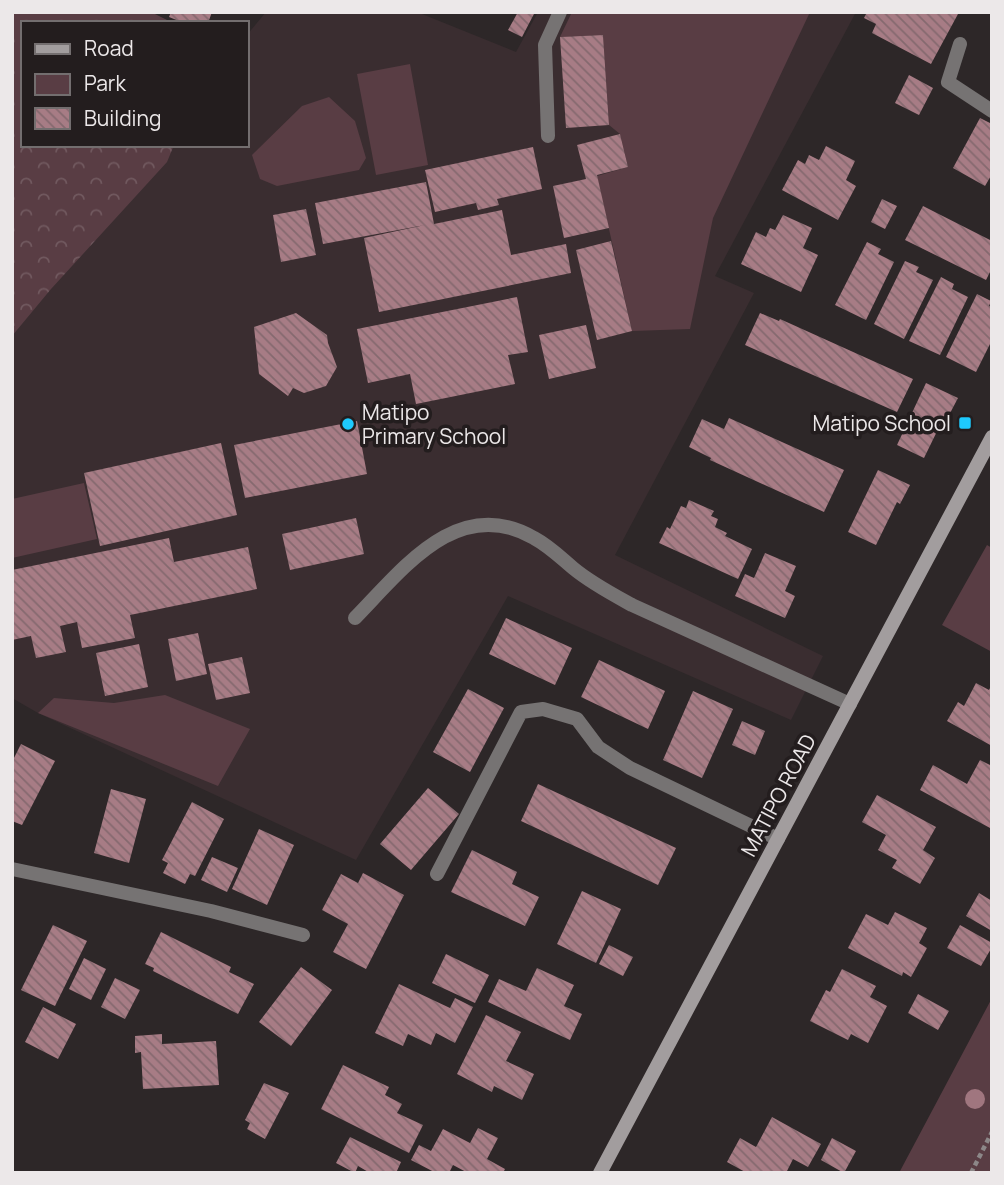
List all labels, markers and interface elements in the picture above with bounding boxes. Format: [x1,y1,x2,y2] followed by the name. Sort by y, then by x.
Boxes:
[21,21,248,147] legend
[84,34,134,62] text: Road
[84,69,126,97] text: Park
[84,104,161,132] text: Building
[362,398,506,450] place label: Matipo Primary School
[813,409,951,437] place label: Matipo School
[957,415,973,431] marker: Matipo School
[340,416,356,432] marker: Matipo Primary School
[734,729,822,861] street label: MATIPO ROAD

